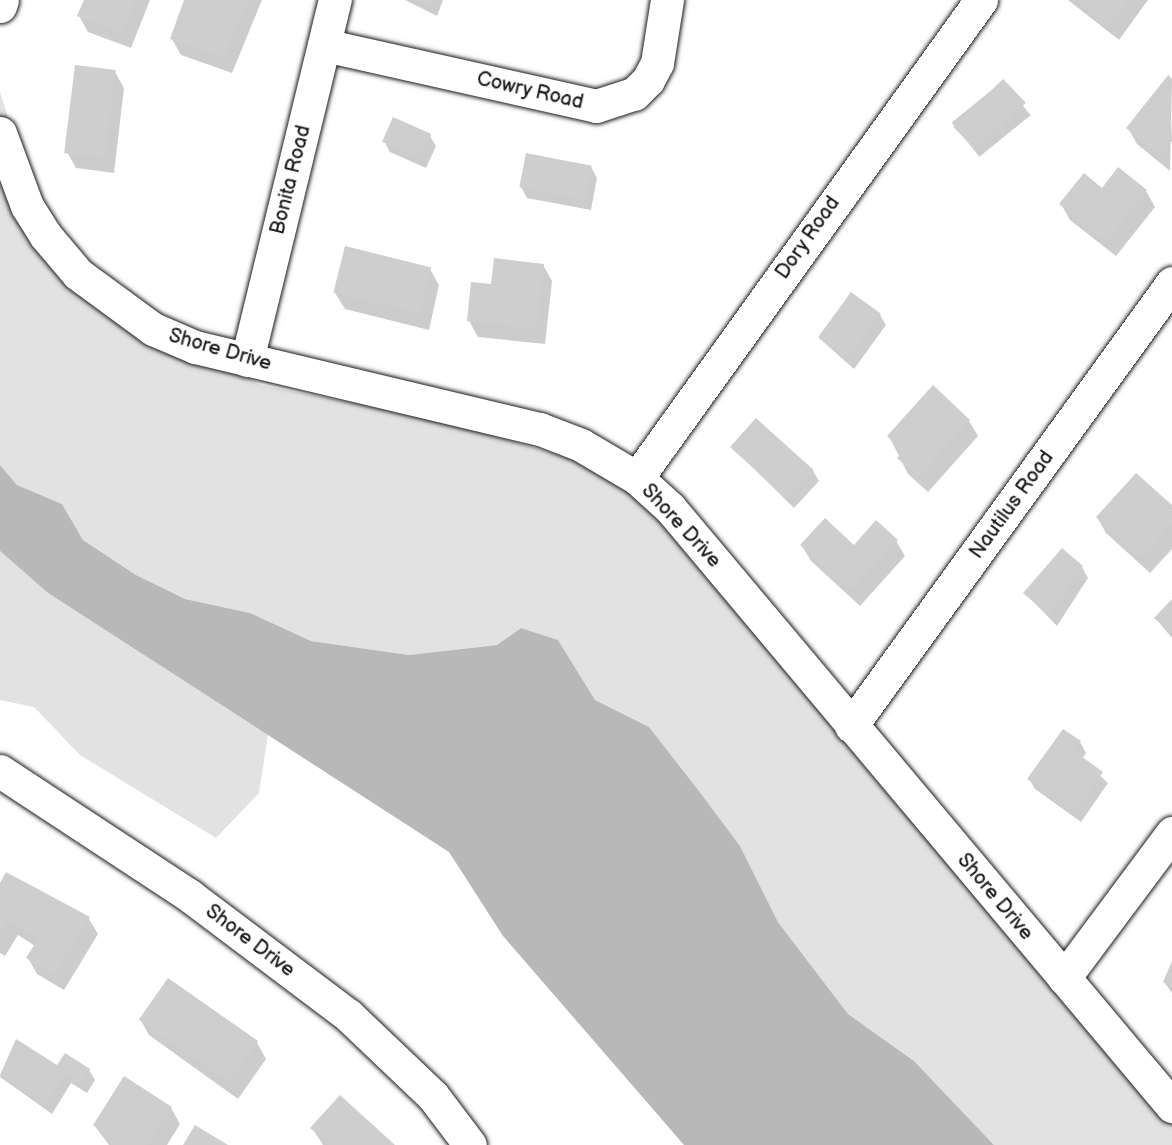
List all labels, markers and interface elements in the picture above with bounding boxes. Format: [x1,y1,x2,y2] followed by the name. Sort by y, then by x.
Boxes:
[474,67,586,115] street label: Cowry Road
[266,123,316,237] street label: Bonita Road
[770,192,846,284] street label: Dory Road
[166,324,274,376] street label: Shore Drive
[965,446,1059,564] street label: Nautilus Road
[636,479,726,573] street label: Shore Drive
[952,849,1038,945] street label: Shore Drive
[201,900,299,982] street label: Shore Drive

